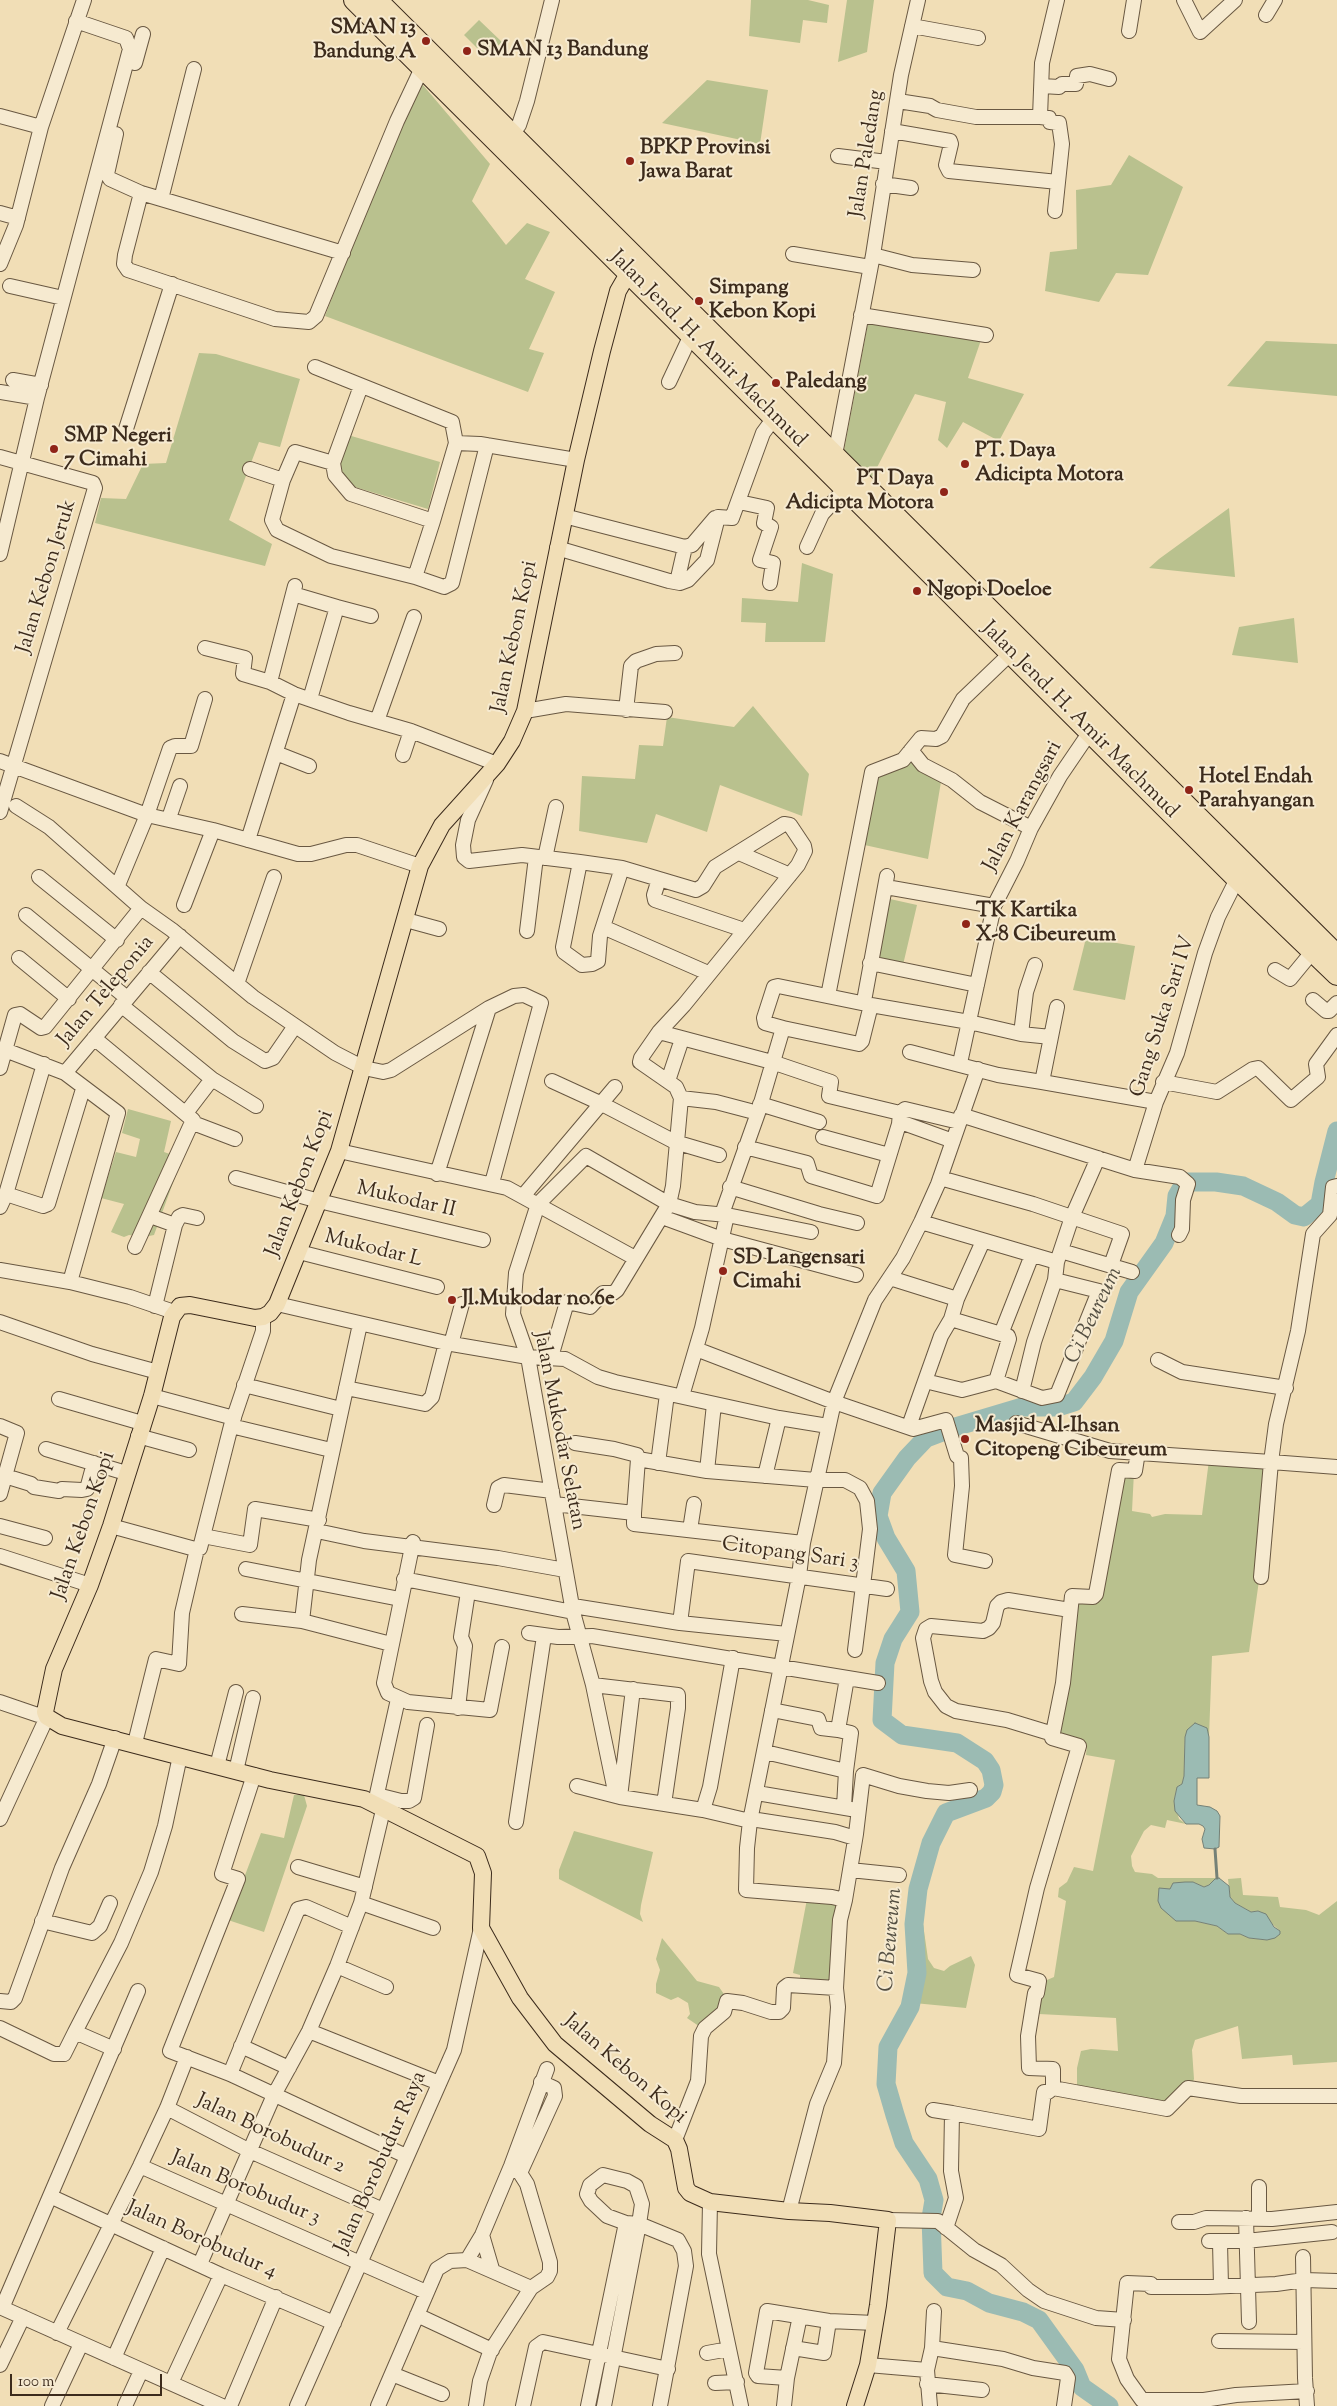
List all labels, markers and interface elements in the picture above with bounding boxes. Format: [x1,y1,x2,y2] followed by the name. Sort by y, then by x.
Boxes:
[313,16,416,66] place label: SMAN 13 Bandung A
[420,35,432,47] marker: SMAN 13 Bandung A
[477,38,648,64] place label: SMAN 13 Bandung
[461,45,473,57] marker: SMAN 13 Bandung
[845,88,891,220] street label: Jalan Paledang
[640,136,770,186] place label: BPKP Provinsi Jawa Barat
[624,155,636,167] marker: BPKP Provinsi Jawa Barat
[603,246,811,454] street label: Jalan Jend. H. Amir Machmud
[709,276,816,326] place label: Simpang Kebon Kopi
[693,295,705,307] marker: Simpang Kebon Kopi
[786,370,867,396] place label: Paledang
[770,377,782,389] marker: Paledang
[64,424,172,474] place label: SMP Negeri 7 Cimahi
[975,439,1124,489] place label: PT. Daya Adicipta Motora
[48,443,60,455] marker: SMP Negeri 7 Cimahi
[959,458,971,470] marker: PT. Daya Adicipta Motora
[785,467,934,517] place label: PT Daya Adicipta Motora
[938,486,950,498] marker: PT Daya Adicipta Motora
[13,497,83,657] street label: Jalan Kebon Jeruk
[488,559,544,715] street label: Jalan Kebon Kopi
[927,578,1052,604] place label: Ngopi Doeloe
[911,585,923,597] marker: Ngopi Doeloe
[975,617,1183,825] street label: Jalan Jend. H. Amir Machmud
[979,737,1069,877] street label: Jalan Karangsari
[1199,765,1314,815] place label: Hotel Endah Parahyangan
[1183,784,1195,796] marker: Hotel Endah Parahyangan
[976,899,1116,949] place label: TK Kartika X-8 Cibeureum
[960,918,972,930] marker: TK Kartika X-8 Cibeureum
[53,931,161,1053] street label: Jalan Teleponia
[1126,933,1202,1101] street label: Gang Suka Sari IV
[261,1107,341,1261] street label: Jalan Kebon Kopi
[354,1177,458,1225] street label: Mukodar II
[321,1226,425,1274] street label: Mukodar L
[733,1246,865,1296] place label: SD Langensari Cimahi
[1060,1263,1130,1369] water label: Ci Beureum
[717,1265,729,1277] marker: SD Langensari Cimahi
[462,1287,615,1313] place label: Jl.Mukodar no.6e
[446,1294,458,1306] marker: Jl.Mukodar no.6e
[526,1329,590,1533] street label: Jalan Mukodar Selatan
[975,1414,1167,1464] place label: Masjid Al-Ihsan Citopeng Cibeureum
[959,1433,971,1445] marker: Masjid Al-Ihsan Citopeng Cibeureum
[48,1449,122,1603] street label: Jalan Kebon Kopi
[720,1533,860,1577] street label: Citopang Sari 3
[874,1887,910,1993] water label: Ci Beureum
[557,2010,691,2130] street label: Jalan Kebon Kopi
[331,2068,433,2258] street label: Jalan Borobudur Raya
[191,2089,349,2181] street label: Jalan Borobudur 2
[166,2146,324,2232] street label: Jalan Borobudur 3
[122,2196,280,2286] street label: Jalan Borobudur 4
[12,2364,165,2396] scale bar
[18,2372,54,2393] text: 100 m

